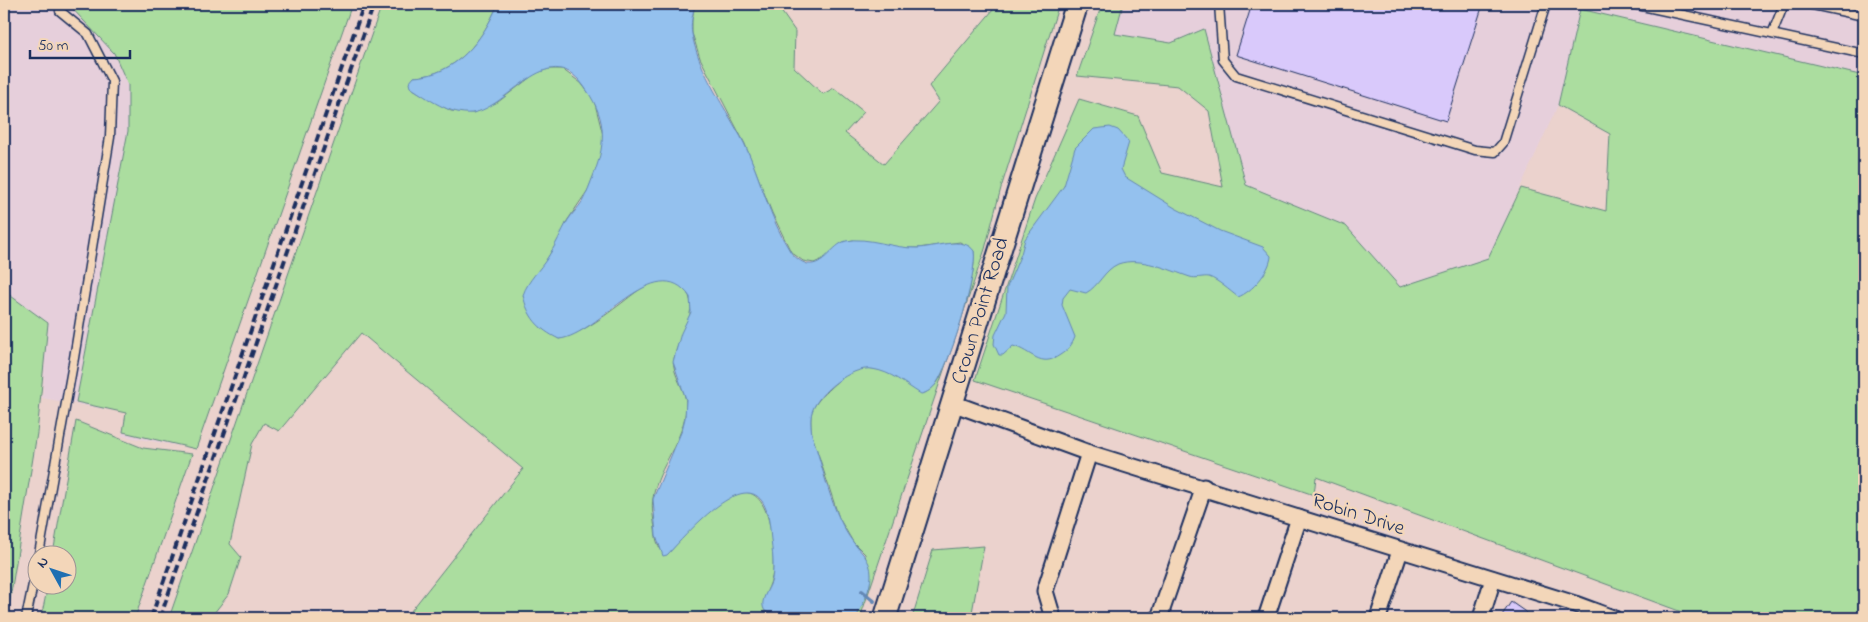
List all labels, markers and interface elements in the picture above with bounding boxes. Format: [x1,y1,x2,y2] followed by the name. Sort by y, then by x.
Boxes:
[30,28,130,60] scale bar
[38,35,69,57] text: 50 m
[944,234,1018,388] street label: Crown Point Road
[1308,486,1409,544] street label: Robin Drive
[28,544,78,594] north arrow
[32,552,54,573] text: N

